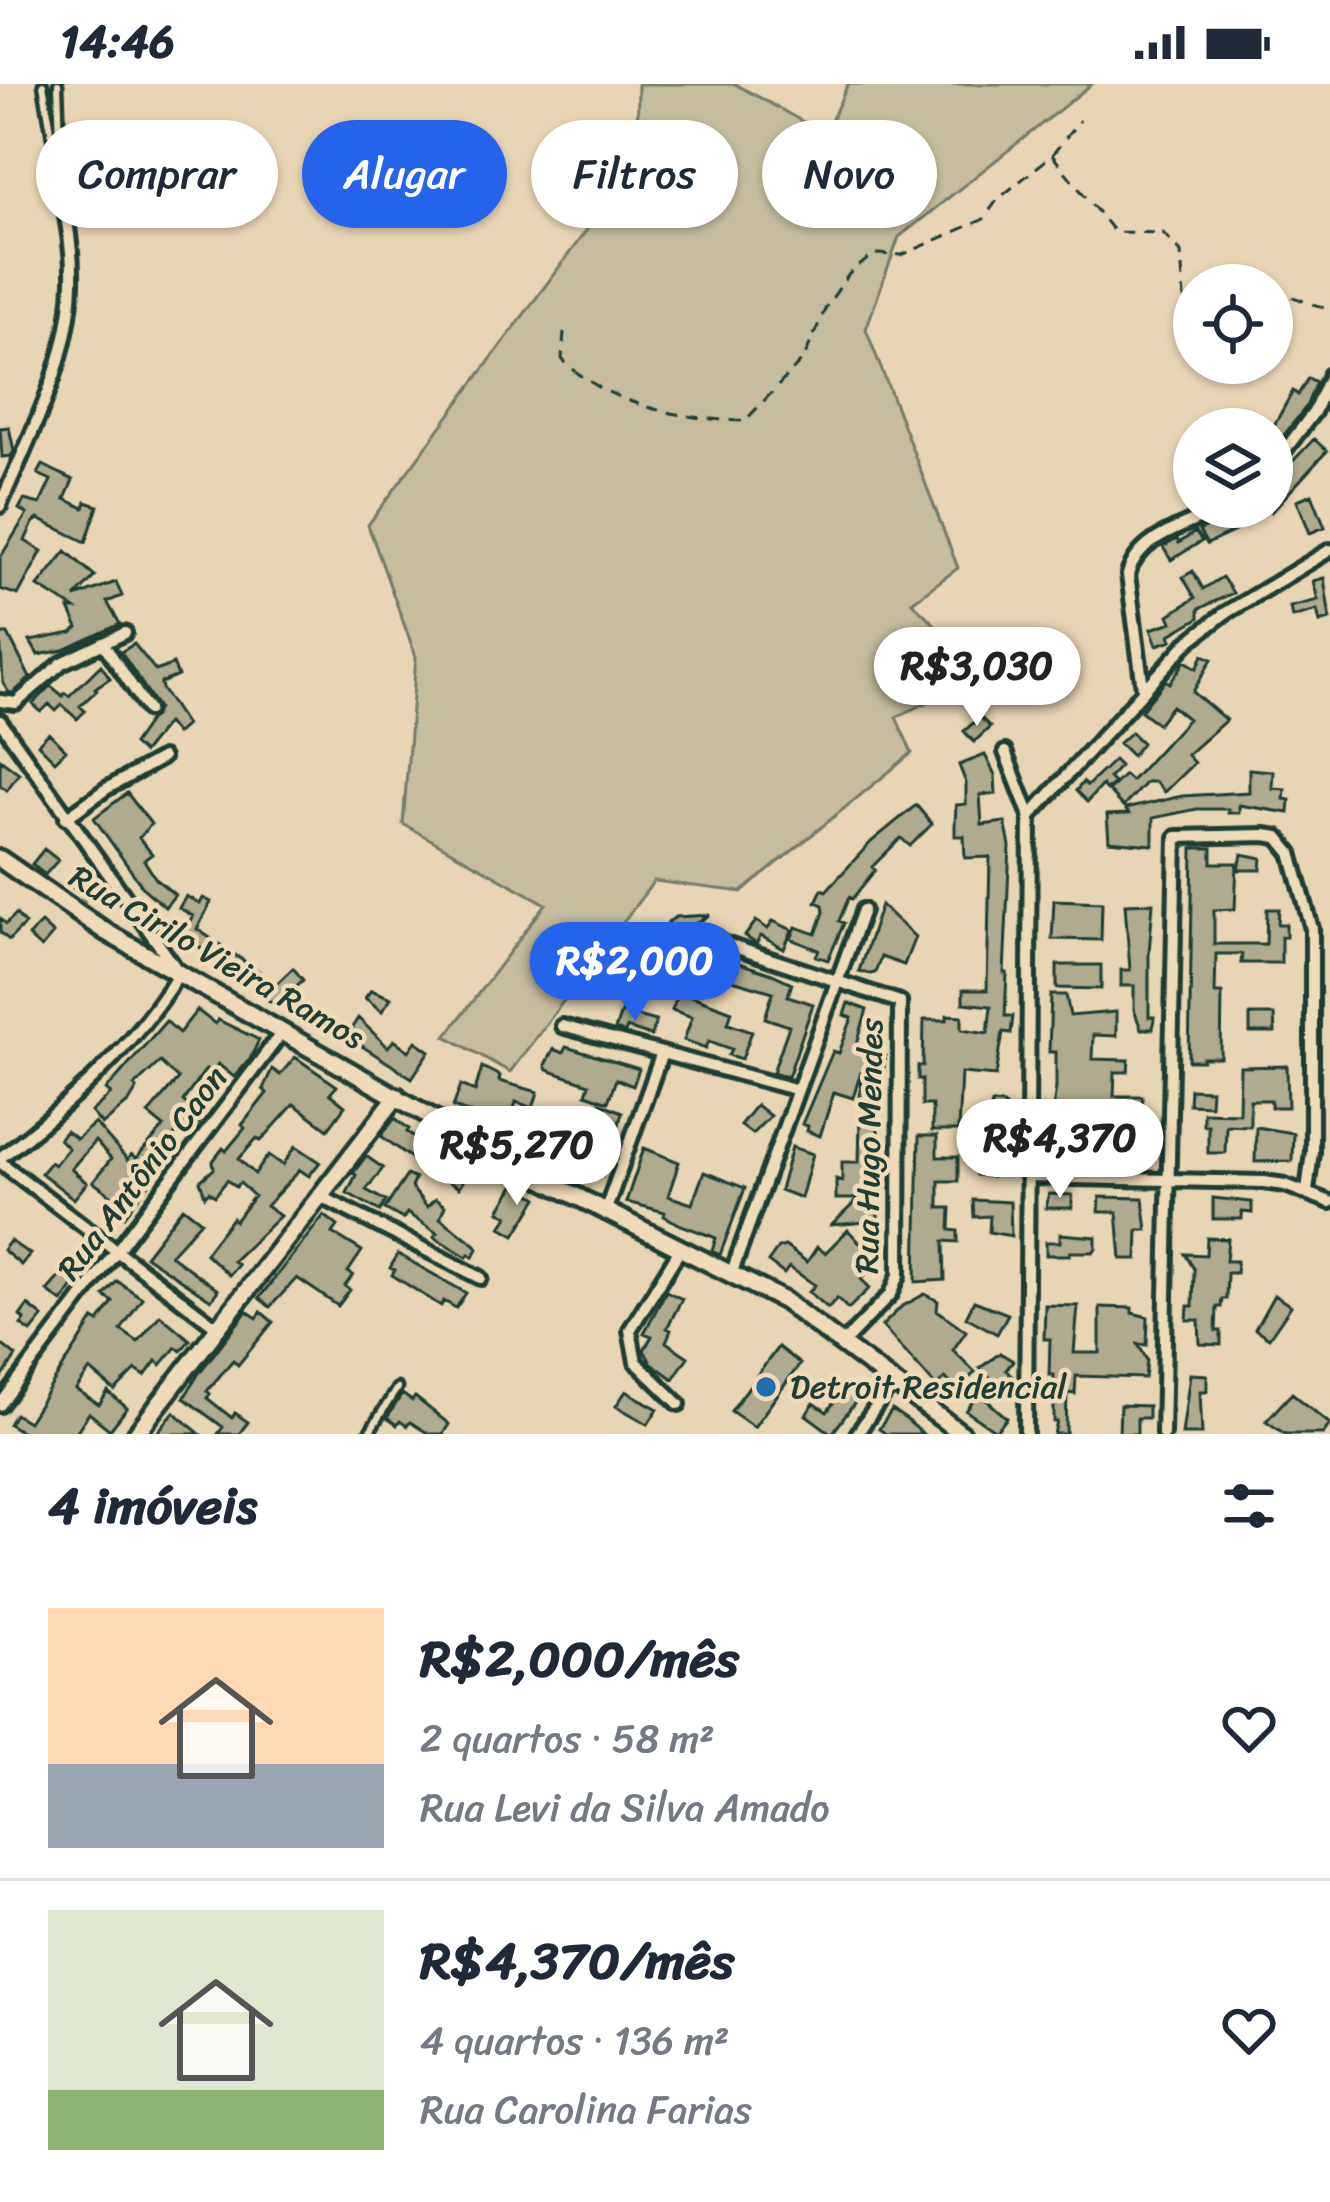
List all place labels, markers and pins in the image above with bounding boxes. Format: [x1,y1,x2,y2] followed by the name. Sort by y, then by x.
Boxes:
[866,627,1088,729] pin: R$3,030
[524,922,746,1024] pin: R$2,000
[949,1099,1171,1201] pin: R$4,370
[406,1106,628,1208] pin: R$5,270
[790,1358,1067,1416] place label: Detroit Residencial
[753,1374,779,1400] marker: Detroit Residencial

